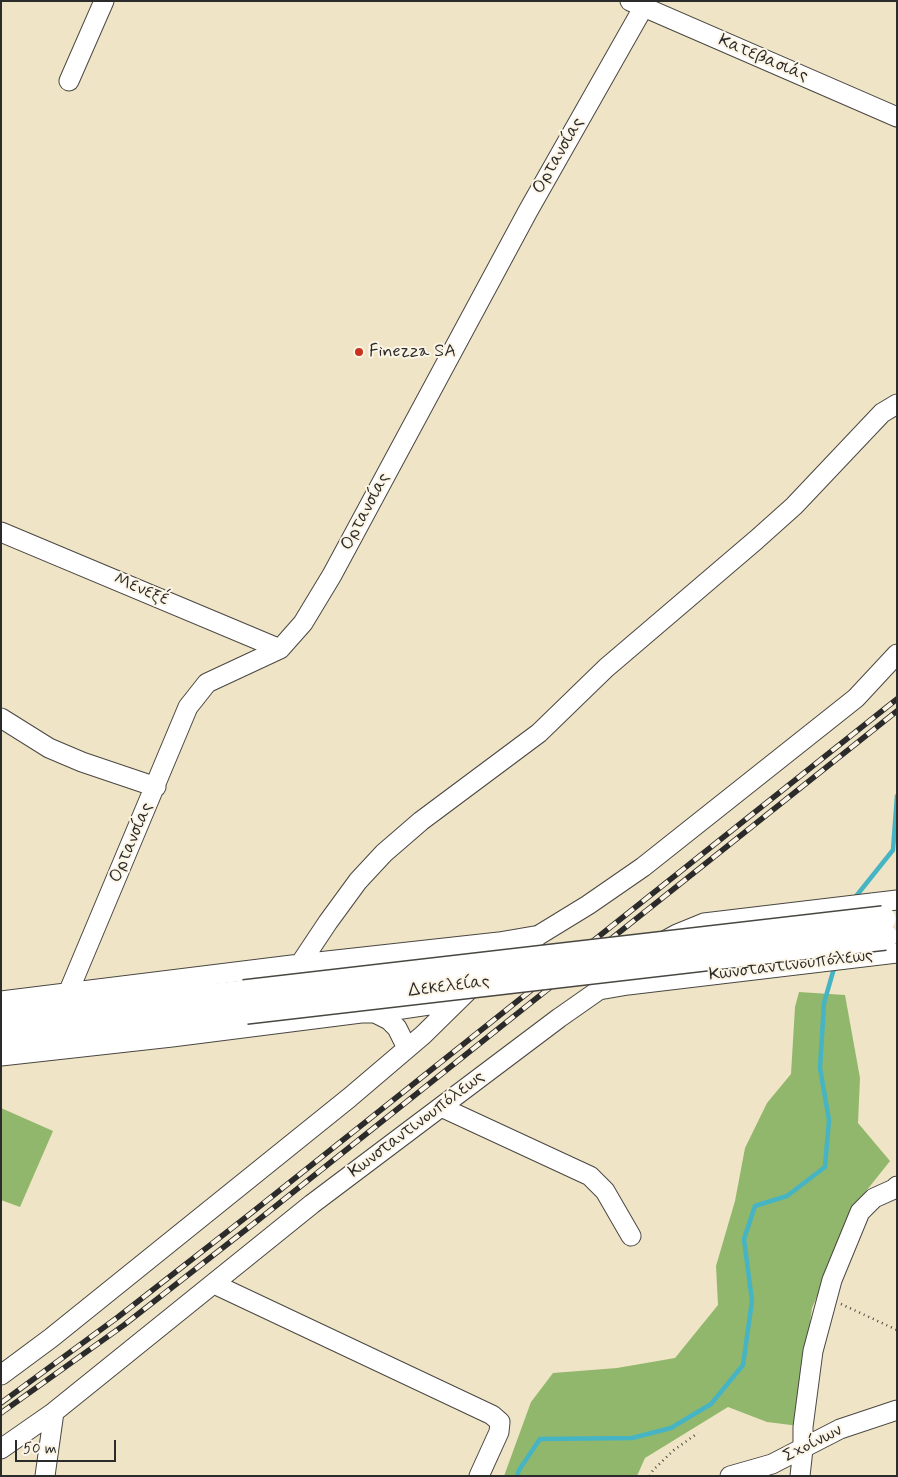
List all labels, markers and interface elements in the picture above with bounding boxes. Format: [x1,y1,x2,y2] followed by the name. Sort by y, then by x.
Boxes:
[715,30,811,88] street label: Κατεβασιάς
[528,114,590,198] street label: Ορτανσίας
[369,341,456,363] place label: Finezza SA
[353,346,365,358] marker: Finezza SA
[337,469,395,555] street label: Ορτανσίας
[110,569,172,611] street label: Μενεξέ
[105,800,159,886] street label: Ορτανσίας
[708,945,874,987] street label: Κωνσταντινουπόλεως
[407,971,491,1003] street label: Δεκελείας
[345,1067,489,1183] street label: Κωνσταντινουπόλεως
[780,1420,846,1468] street label: Σχοίνων
[18,1430,119,1462] scale bar
[23,1439,57,1459] text: 50 m

